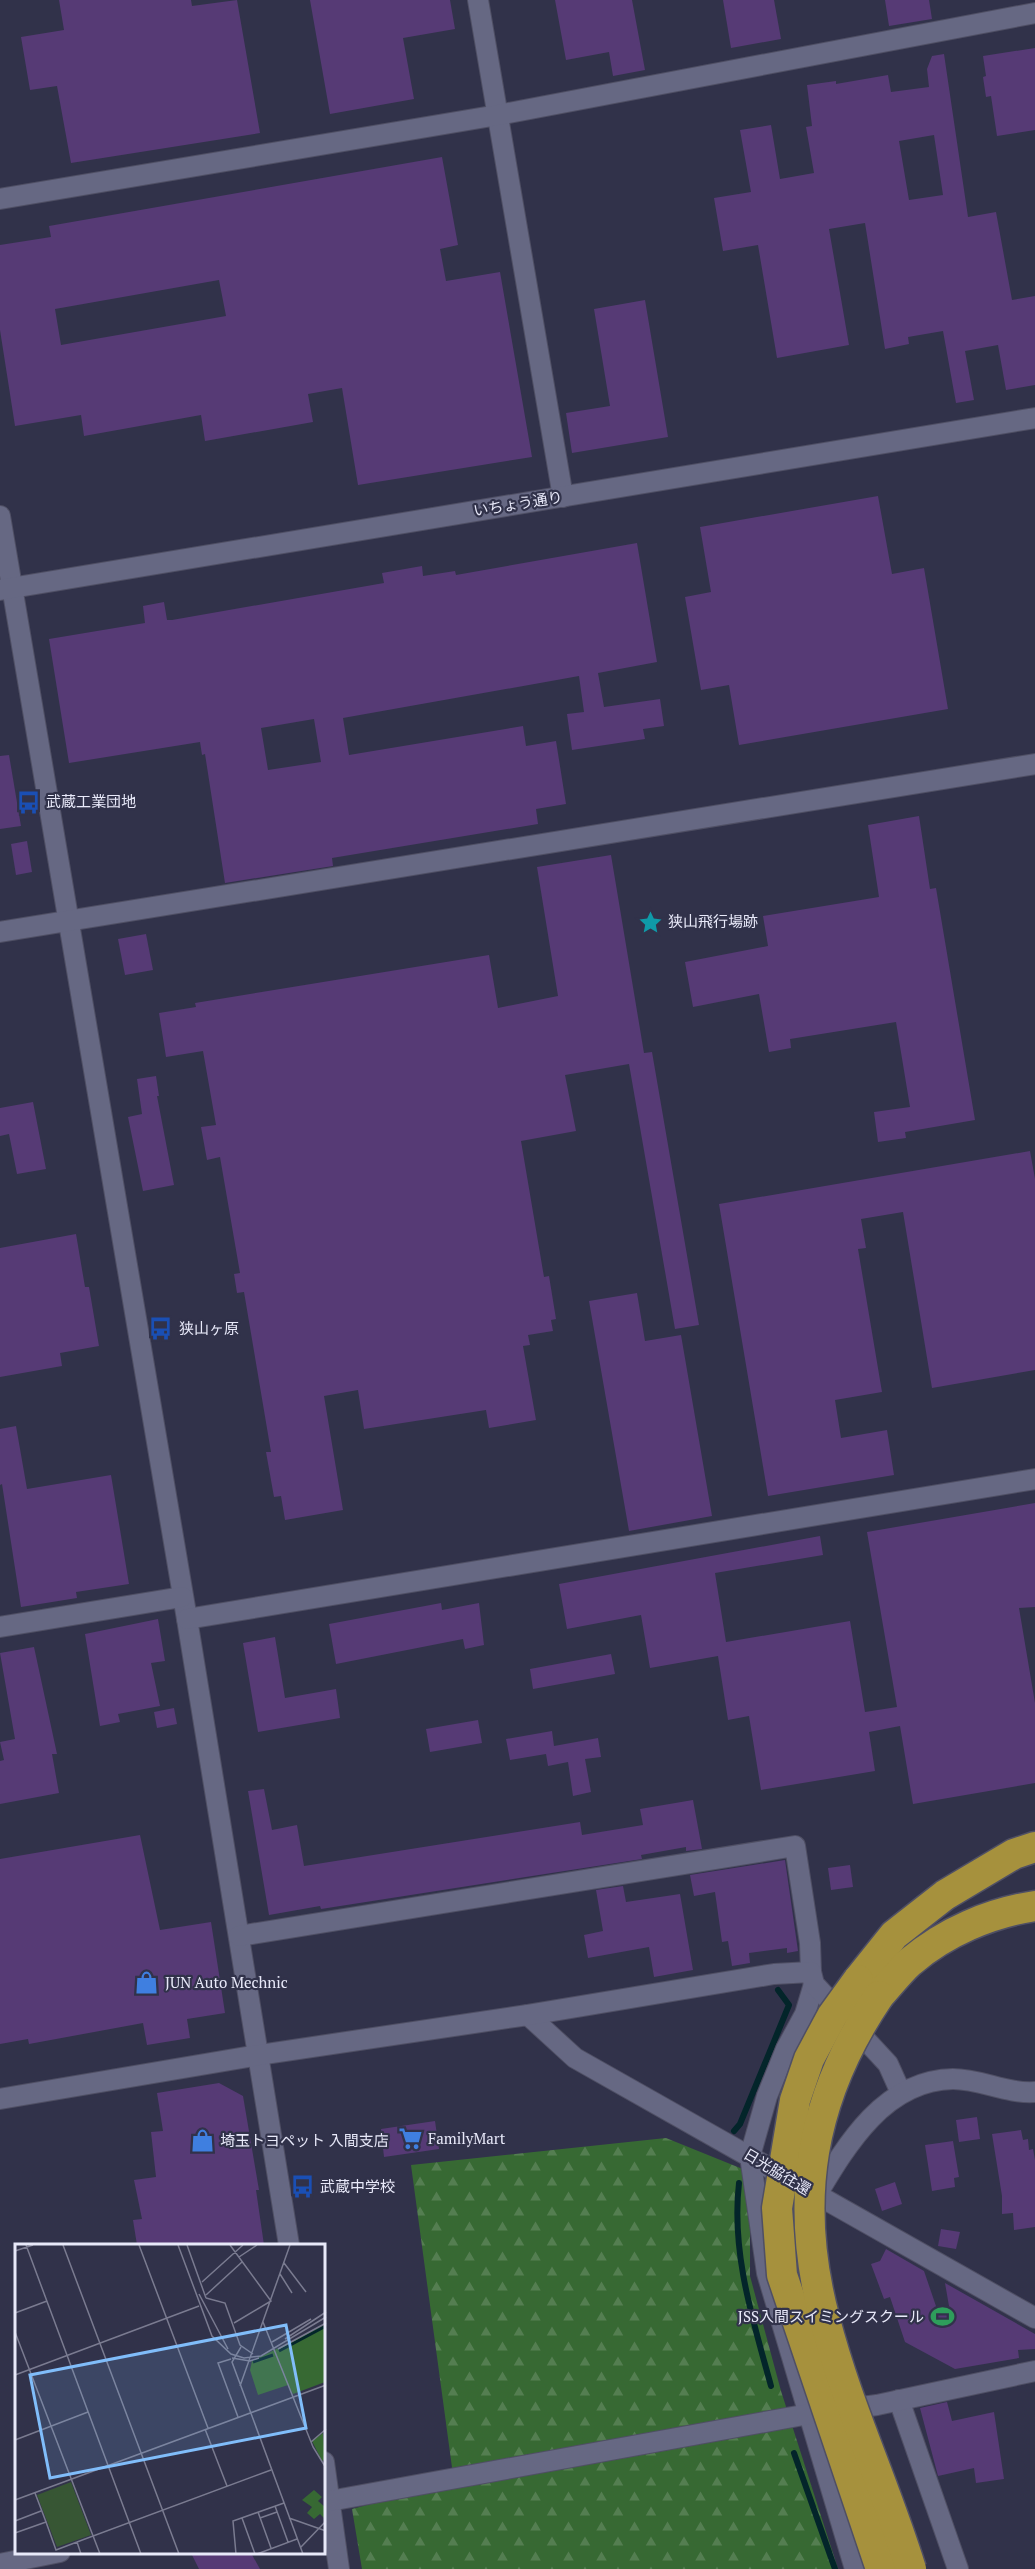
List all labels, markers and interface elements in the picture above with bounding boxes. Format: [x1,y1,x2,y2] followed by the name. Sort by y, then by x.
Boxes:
[472,486,564,520] street label: いちょう通り
[15,789,41,815] bus stop icon: 武蔵工業団地
[46,791,136,811] place label: 武蔵工業団地
[637,909,663,935] place icon: 狭山飛行場跡
[668,911,758,931] place label: 狭山飛行場跡
[148,1316,174,1342] bus stop icon: 狭山ヶ原
[179,1318,239,1338] place label: 狭山ヶ原
[134,1970,160,1996] shop icon: JUN Auto Mechnic
[165,1972,288,1992] place label: JUN Auto Mechnic
[397,2126,423,2152] supermarket icon: FamilyMart
[189,2128,215,2154] shop icon: 埼玉トヨペット 入間支店
[428,2128,506,2148] place label: FamilyMart
[220,2130,389,2150] place label: 埼玉トヨペット 入間支店
[740,2143,815,2199] street label: 日光脇往還
[289,2174,315,2200] bus stop icon: 武蔵中学校
[320,2176,395,2196] place label: 武蔵中学校
[15,2244,326,2554] inset map
[929,2304,955,2330] sports icon: JSS入間スイミングスクール
[738,2306,924,2326] place label: JSS入間スイミングスクール

